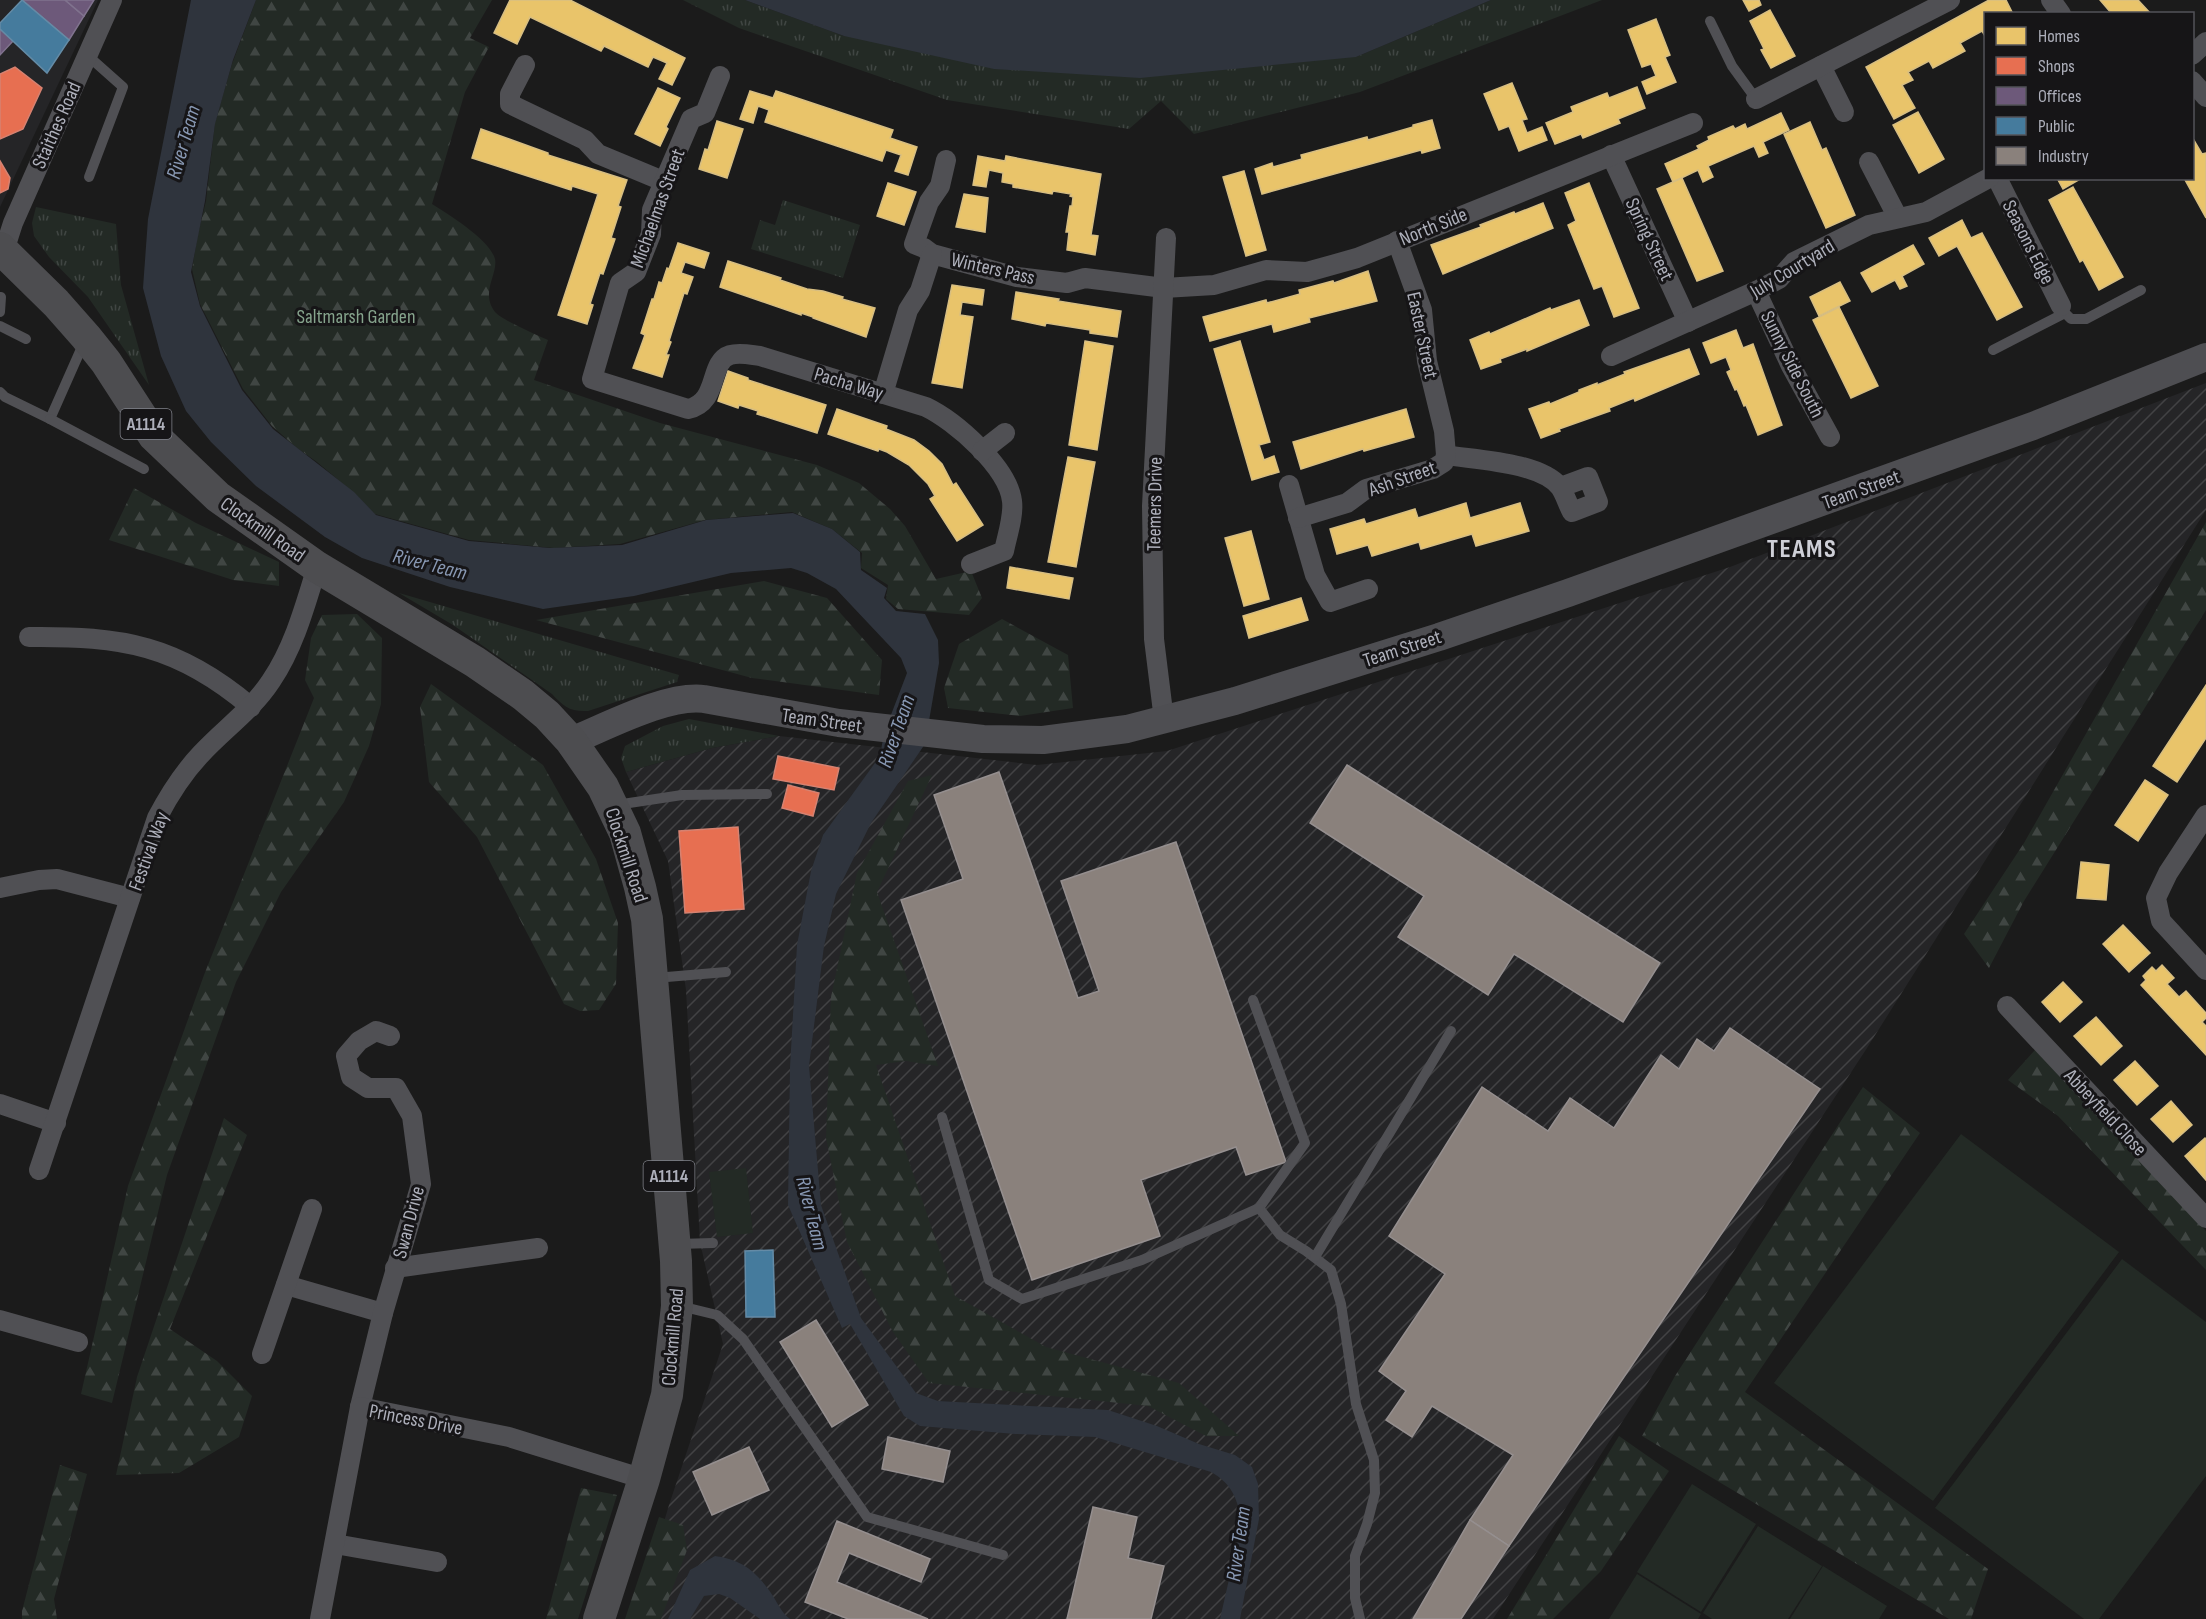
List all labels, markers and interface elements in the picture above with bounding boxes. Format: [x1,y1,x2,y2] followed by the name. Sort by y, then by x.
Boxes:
[1984,12,2194,180] legend
[2038,26,2080,47] text: Homes
[2038,56,2075,77] text: Shops
[27,78,87,172] street label: Staithes Road
[2038,86,2081,107] text: Offices
[161,102,206,182] water label: River Team
[2038,116,2075,137] text: Public
[625,146,691,271] street label: Michaelmas Street
[2038,146,2089,167] text: Industry
[1620,194,1679,284] street label: Spring Street
[1997,196,2059,288] street label: Seasons Edge
[1396,203,1471,251] street label: North Side
[1745,234,1839,304] street label: July Courtyard
[949,248,1037,290] street label: Winters Pass
[1401,290,1443,381] street label: Easter Street
[297,305,415,329] park label: Saltmarsh Garden
[1755,307,1829,422] street label: Sunny Side South
[811,362,886,406] street label: Pacha Way
[120,409,172,439] road number: A1114
[1365,456,1439,502] street label: Ash Street
[1142,457,1168,551] street label: Teemers Drive
[1819,465,1903,515] street label: Team Street
[215,492,309,568] street label: Clockmill Road
[1767,534,1837,565] district label: TEAMS
[390,543,469,586] water label: River Team
[1360,625,1444,673] street label: Team Street
[872,691,921,771] water label: River Team
[780,703,864,738] street label: Team Street
[600,805,653,906] street label: Clockmill Road
[124,808,174,894] street label: Festival Way
[2058,1063,2152,1161] street label: Abbeyfield Close
[644,1161,694,1191] road number: A1114
[790,1174,833,1253] water label: River Team
[388,1183,430,1261] street label: Swan Drive
[657,1287,689,1387] street label: Clockmill Road
[367,1399,465,1441] street label: Princess Drive
[1221,1505,1256,1583] water label: River Team

